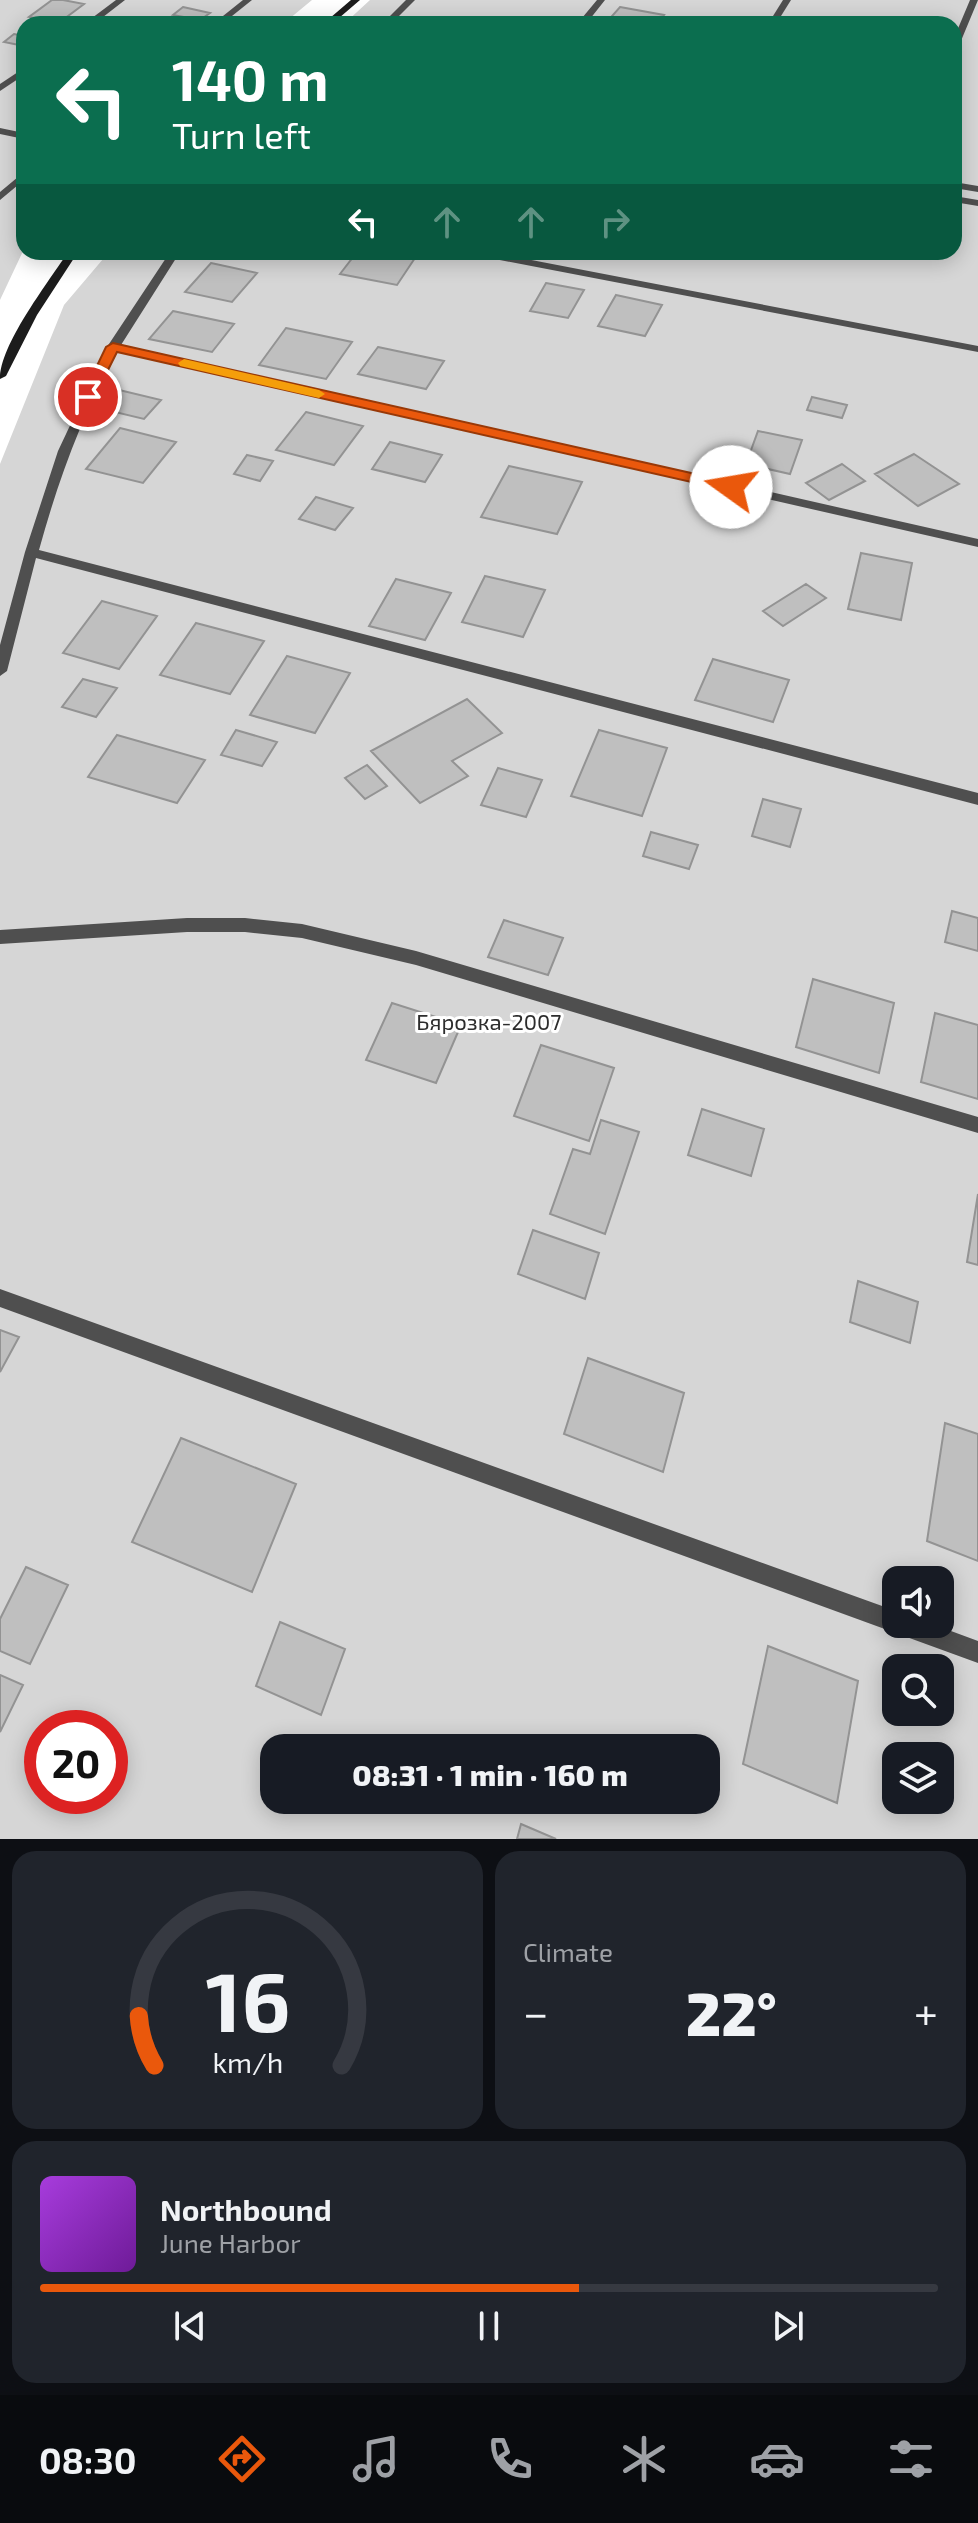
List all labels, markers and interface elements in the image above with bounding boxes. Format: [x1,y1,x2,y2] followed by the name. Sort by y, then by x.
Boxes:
[172,45,329,112] text: 140 m
[40,48,144,152] icon: left
[172,113,311,156] text: Turn left
[341,200,385,244] icon: left
[425,200,469,244] icon: ahead
[509,200,553,244] icon: ahead
[593,200,637,244] icon: right
[54,363,122,431] pin
[66,375,110,419] icon: arrive
[689,445,773,529] position arrow
[416,1008,562,1034] park label: Бярозка-2007
[882,1566,954,1814] map controls
[882,1566,954,1638] button: sound
[882,1654,954,1726] button: search
[24,1710,128,1814] speed limit sign: 20
[882,1742,954,1814] button: layers
[352,1756,628,1792] text: 08:31 · 1 min · 160 m
[523,1936,613,1967] text: Climate
[205,1949,290,2049] text: 16
[686,1976,777,2048] text: 22°
[523,1985,549,2038] text: −
[914,1985,938,2038] text: +
[212,2044,283,2079] text: km/h
[160,2191,332,2227] text: Northbound
[160,2227,301,2258] text: June Harbor
[168,2304,212,2348] icon: previous
[467,2304,511,2348] icon: pause
[766,2304,810,2348] icon: next
[214,2431,270,2487] icon: directions
[348,2431,404,2487] icon: music
[482,2431,538,2487] icon: phone
[616,2431,672,2487] icon: climate
[749,2431,805,2487] icon: car
[883,2431,939,2487] icon: filters
[39,2438,136,2481] text: 08:30

